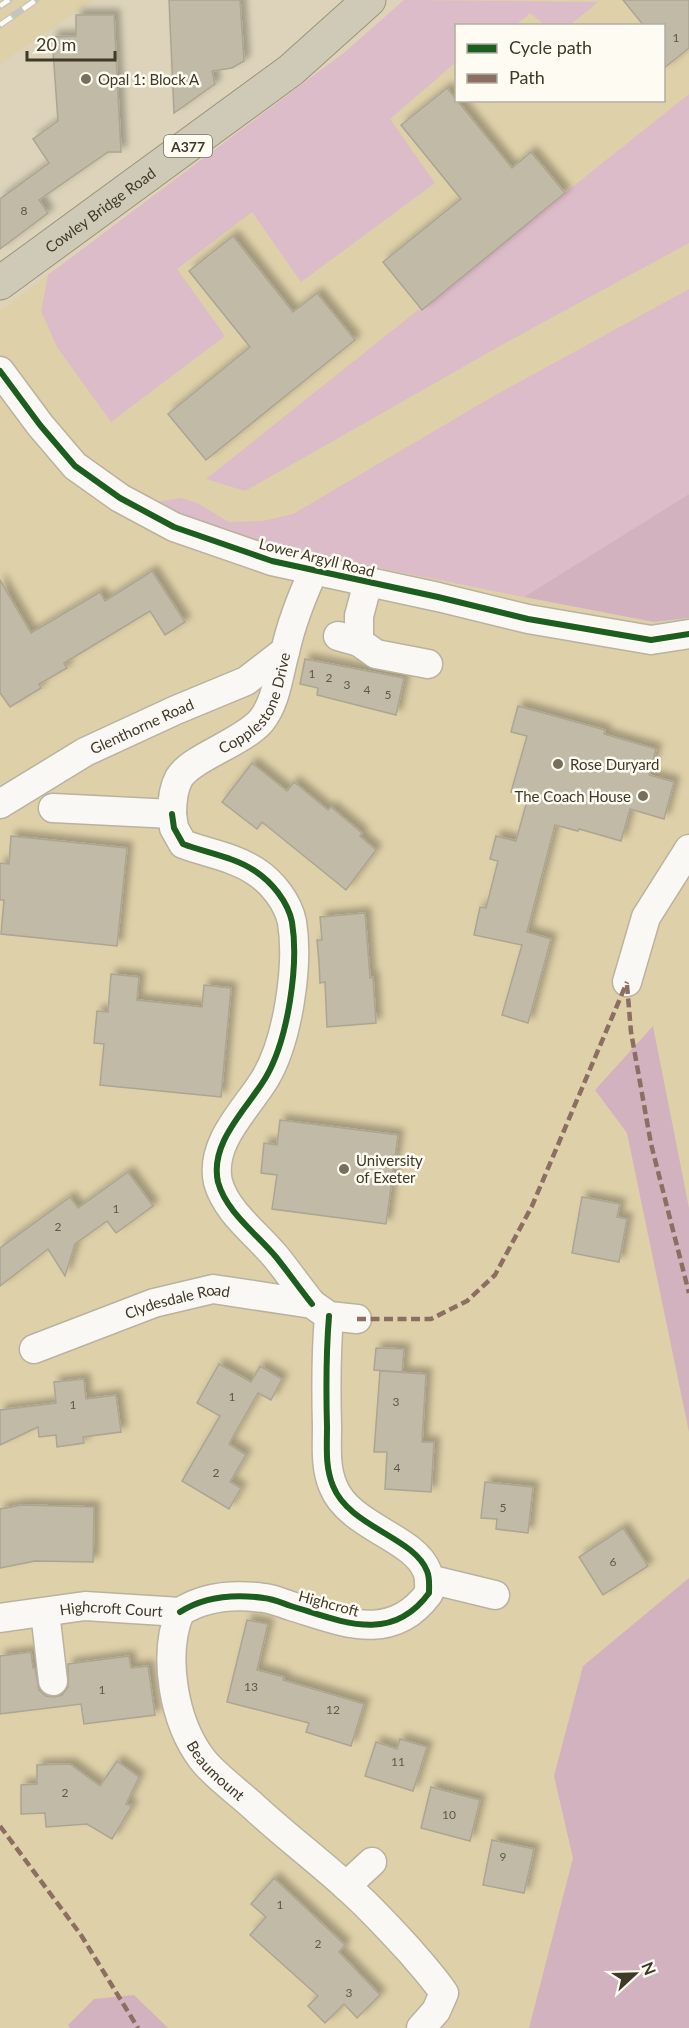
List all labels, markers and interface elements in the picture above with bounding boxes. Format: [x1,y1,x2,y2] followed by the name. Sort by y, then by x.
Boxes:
[27,24,116,62] scale bar
[455,24,665,102] legend
[673,30,680,45] house number: 1
[36,33,76,55] text: 20 m
[509,36,592,58] text: Cycle path
[509,66,545,88] text: Path
[98,70,200,88] place label: Opal 1: Block A
[79,72,93,86] marker: Opal 1: Block A
[164,135,212,157] road number: A377
[41,163,159,256] street label: Cowley Bridge Road
[21,203,28,218] house number: 8
[257,534,377,580] street label: Lower Argyll Road
[215,650,294,757] street label: Copplestone Drive
[309,666,316,681] house number: 1
[326,670,333,685] house number: 2
[344,677,351,692] house number: 3
[364,682,371,697] house number: 4
[385,687,392,702] house number: 5
[87,695,196,757] street label: Glenthorne Road
[570,755,659,773] place label: Rose Duryard
[551,757,565,771] marker: Rose Duryard
[514,787,631,805] place label: The Coach House
[636,789,650,803] marker: The Coach House
[356,1151,423,1186] place label: University of Exeter
[337,1162,351,1176] marker: University of Exeter
[113,1201,120,1216] house number: 1
[55,1219,62,1234] house number: 2
[122,1280,231,1322] street label: Clydesdale Road
[229,1389,236,1404] house number: 1
[393,1394,400,1409] house number: 3
[70,1397,77,1412] house number: 1
[394,1460,401,1475] house number: 4
[213,1465,220,1480] house number: 2
[500,1500,507,1515] house number: 5
[610,1554,617,1569] house number: 6
[297,1586,362,1620] street label: Highcroft
[58,1597,164,1620] street label: Highcroft Court
[244,1679,258,1694] house number: 13
[99,1682,106,1697] house number: 1
[326,1702,340,1717] house number: 12
[183,1737,249,1804] street label: Beaumount
[391,1754,405,1769] house number: 11
[62,1785,69,1800] house number: 2
[442,1807,456,1822] house number: 10
[500,1849,507,1864] house number: 9
[277,1897,284,1912] house number: 1
[315,1936,322,1951] house number: 2
[605,1944,665,2004] north arrow
[638,1959,660,1977] text: N
[346,1985,353,2000] house number: 3

